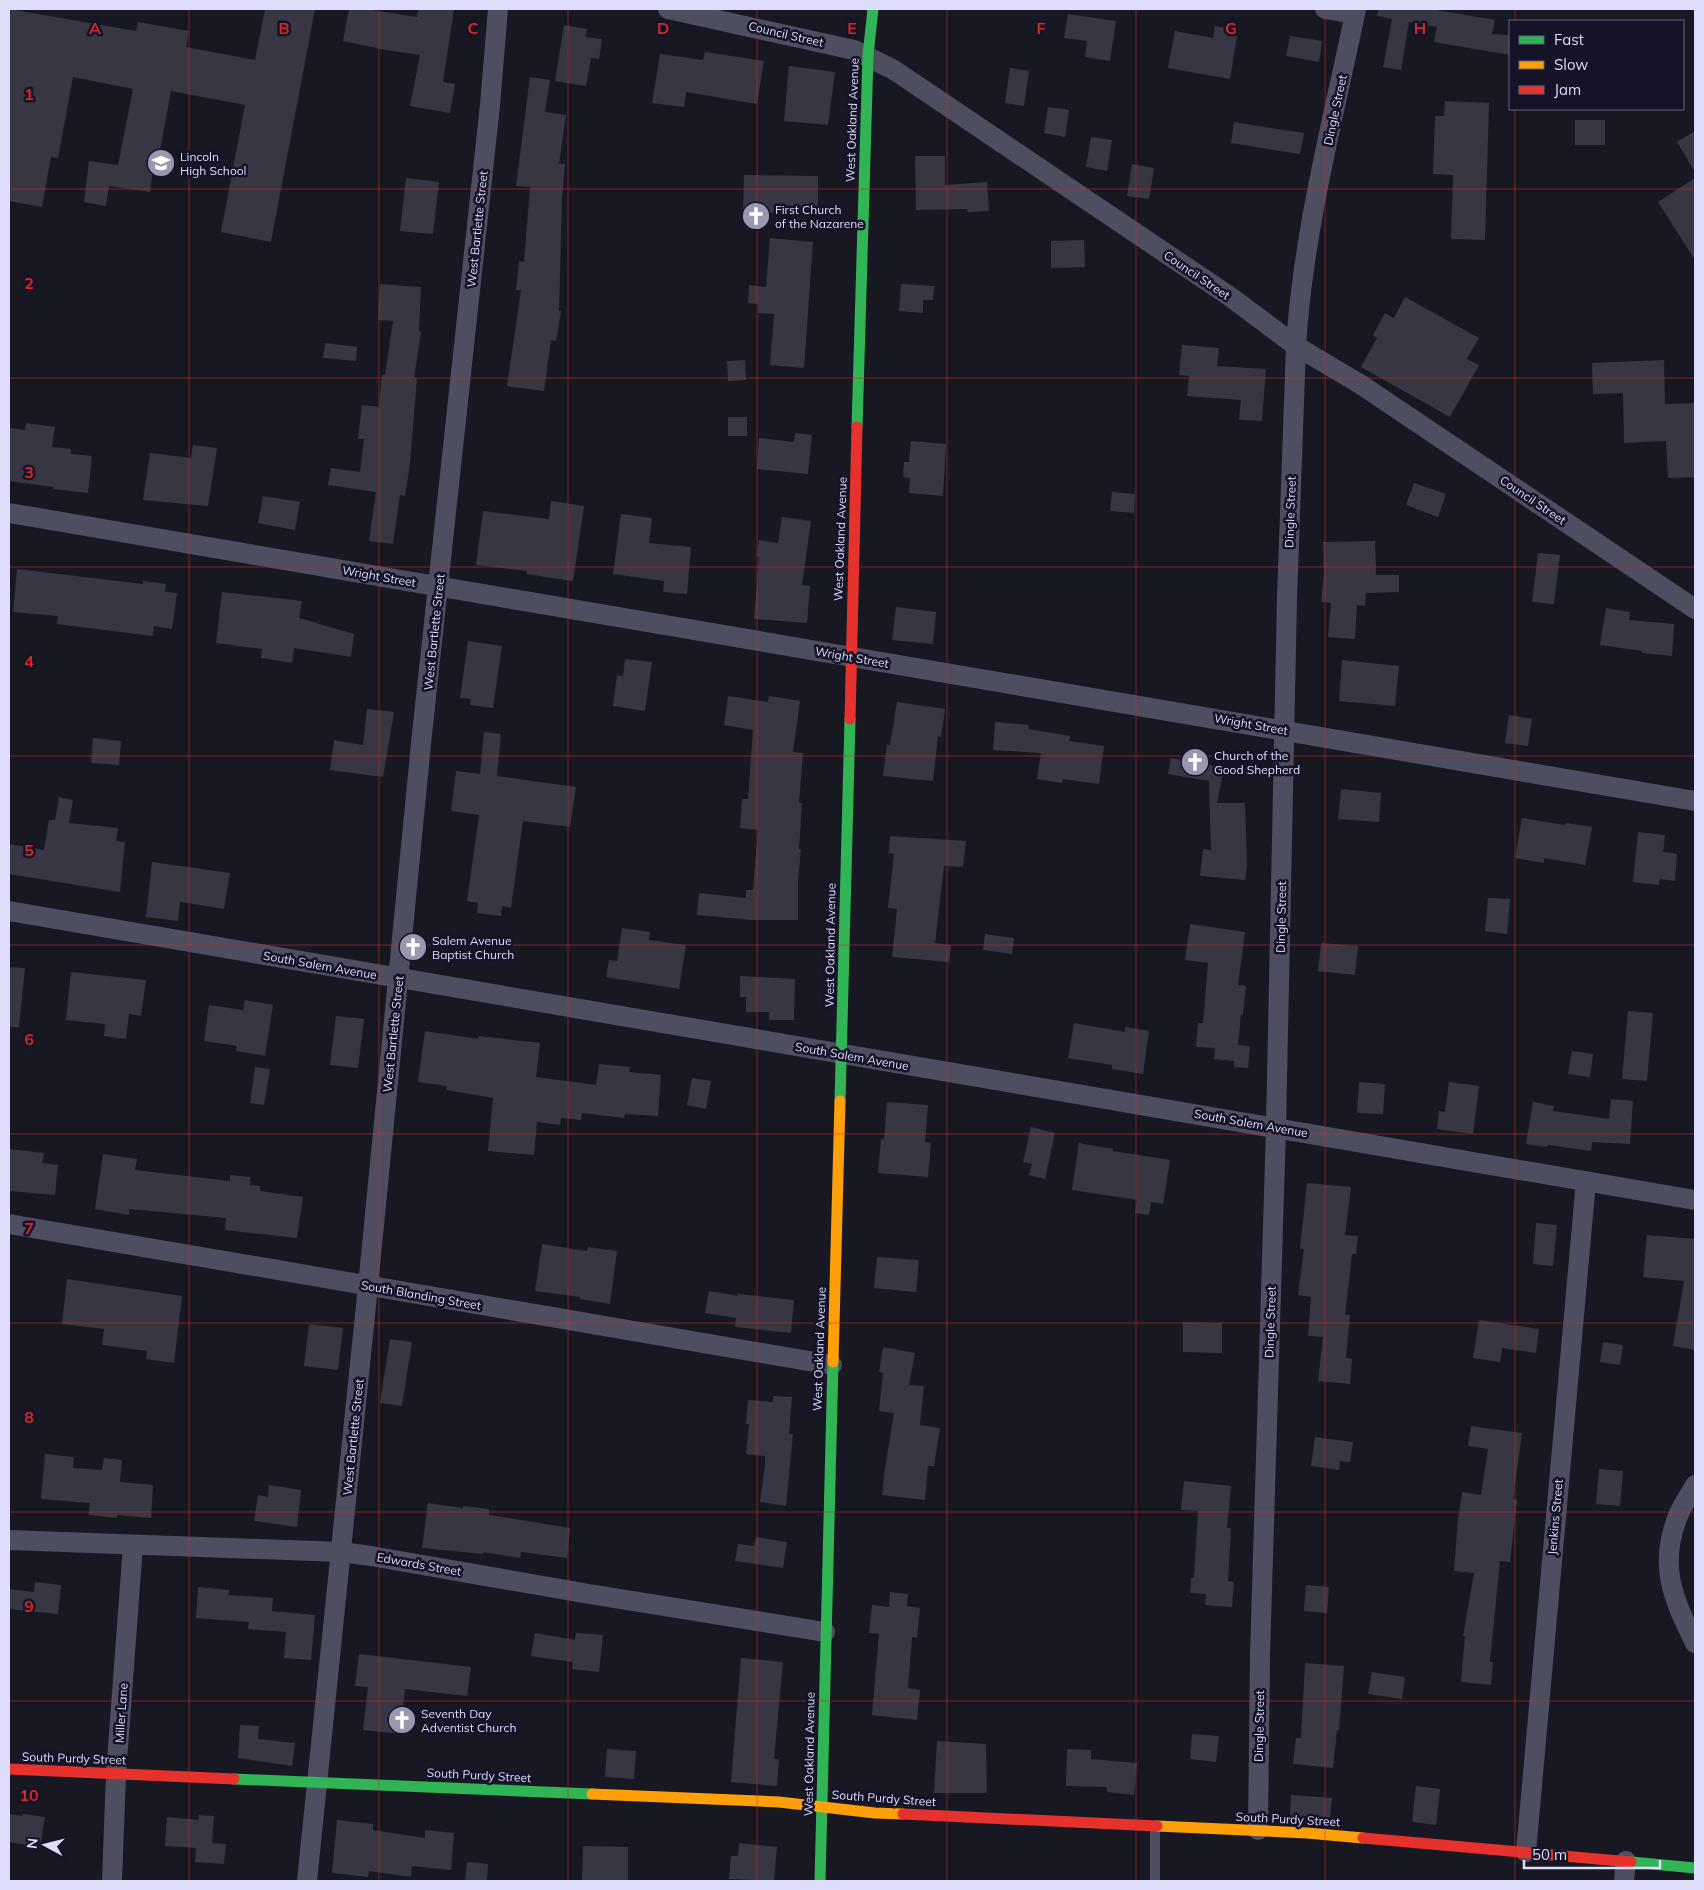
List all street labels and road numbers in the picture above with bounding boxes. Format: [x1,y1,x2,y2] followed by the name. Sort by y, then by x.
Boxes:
[747,18,825,50] street label: Council Street
[842,58,862,182] street label: West Oakland Avenue
[1320,73,1350,147] street label: Dingle Street
[463,170,491,288] street label: West Bartlette Street
[1161,247,1233,303] street label: Council Street
[1497,472,1569,528] street label: Council Street
[1281,476,1299,548] street label: Dingle Street
[830,477,850,601] street label: West Oakland Avenue
[341,562,417,590] street label: Wright Street
[420,573,448,691] street label: West Bartlette Street
[814,643,890,671] street label: Wright Street
[1213,710,1289,738] street label: Wright Street
[1273,881,1289,953] street label: Dingle Street
[821,883,839,1007] street label: West Oakland Avenue
[262,948,378,982] street label: South Salem Avenue
[379,975,407,1093] street label: West Bartlette Street
[794,1039,910,1073] street label: South Salem Avenue
[1193,1106,1309,1140] street label: South Salem Avenue
[360,1277,482,1313] street label: South Blanding Street
[1261,1286,1279,1358] street label: Dingle Street
[809,1287,829,1411] street label: West Oakland Avenue
[339,1378,367,1496] street label: West Bartlette Street
[1544,1479,1566,1555] street label: Jenkins Street
[376,1549,462,1579] street label: Edwards Street
[111,1682,131,1744] street label: Miller Lane
[1251,1690,1267,1762] street label: Dingle Street
[800,1692,818,1816] street label: West Oakland Avenue
[22,1749,126,1767] street label: South Purdy Street
[426,1765,532,1785] street label: South Purdy Street
[831,1787,937,1809] street label: South Purdy Street
[1235,1809,1341,1829] street label: South Purdy Street

